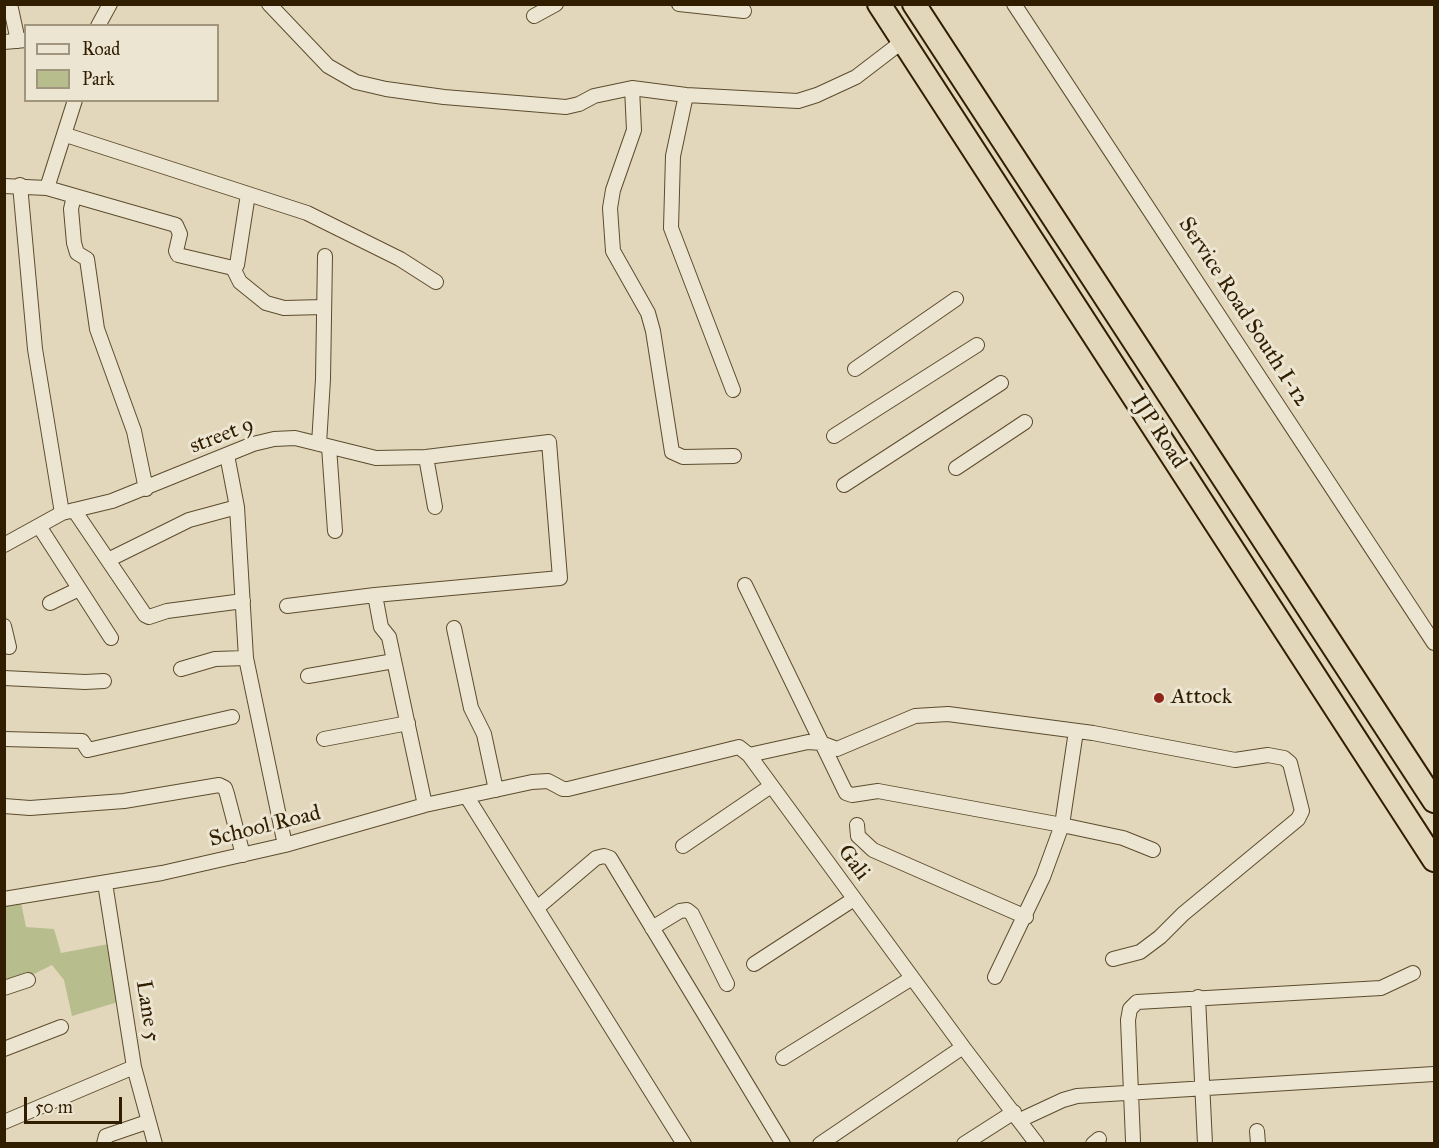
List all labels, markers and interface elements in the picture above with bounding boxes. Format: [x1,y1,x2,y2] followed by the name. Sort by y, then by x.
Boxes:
[24,24,219,102] legend
[82,38,120,60] text: Road
[82,68,115,90] text: Park
[1172,213,1314,411] street label: Service Road South I-12
[1124,390,1192,474] street label: IJP Road
[186,412,258,460] street label: street 9
[1171,685,1232,711] place label: Attock
[1152,691,1166,705] marker: Attock
[206,800,324,854] street label: School Road
[831,840,875,886] street label: Gali
[129,979,165,1043] street label: Lane 5
[27,1085,124,1123] scale bar
[35,1096,73,1118] text: 50 m

